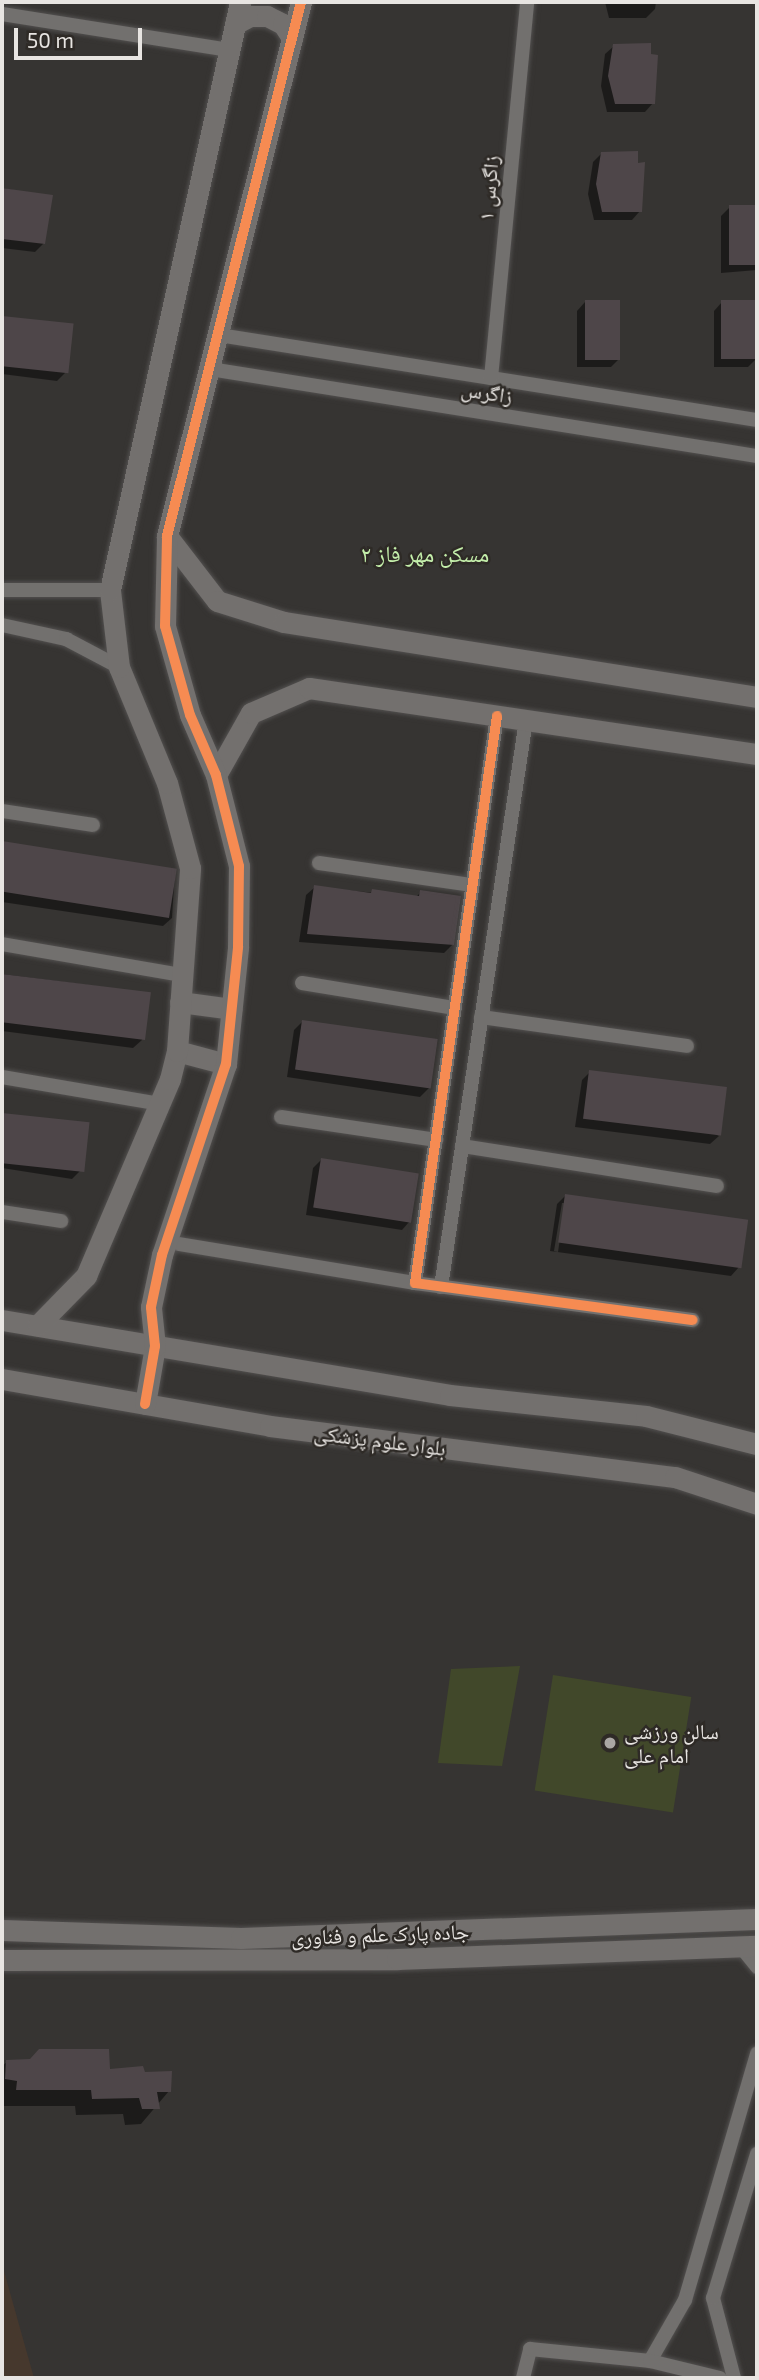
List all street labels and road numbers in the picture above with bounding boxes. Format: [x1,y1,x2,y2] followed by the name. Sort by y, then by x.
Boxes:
[473,154,503,222] street label: زاگرس ۱
[460,376,514,408] street label: زاگرس
[313,1419,447,1461] street label: بلوار علوم پزشکی
[290,1918,470,1950] street label: جاده پارک علم و فناوری

